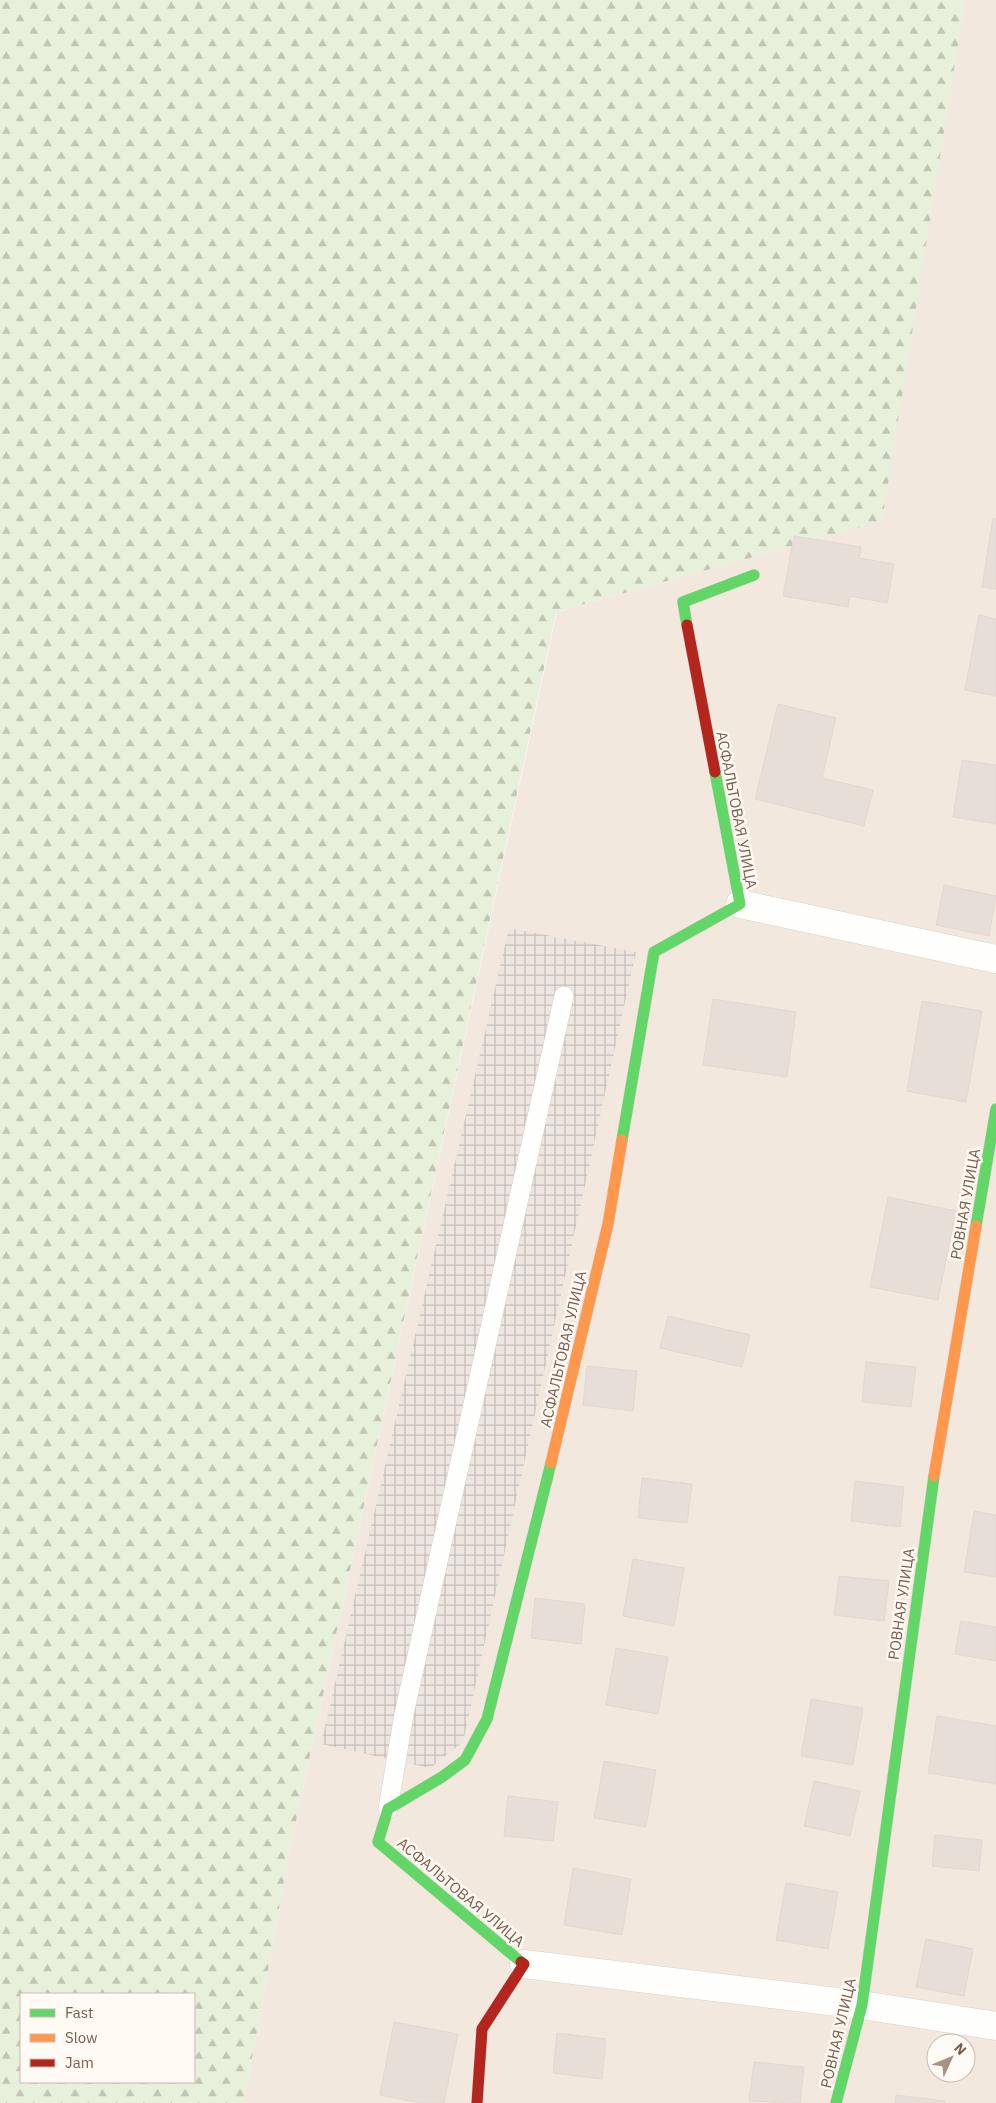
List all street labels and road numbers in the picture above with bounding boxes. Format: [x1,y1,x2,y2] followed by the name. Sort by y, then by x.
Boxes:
[712,730,762,891] street label: АСФАЛЬТОВАЯ УЛИЦА
[946,1147,984,1261] street label: РОВНАЯ УЛИЦА
[536,1268,590,1429] street label: АСФАЛЬТОВАЯ УЛИЦА
[884,1547,918,1661] street label: РОВНАЯ УЛИЦА
[394,1833,529,1951] street label: АСФАЛЬТОВАЯ УЛИЦА
[816,1976,860,2090] street label: РОВНАЯ УЛИЦА

